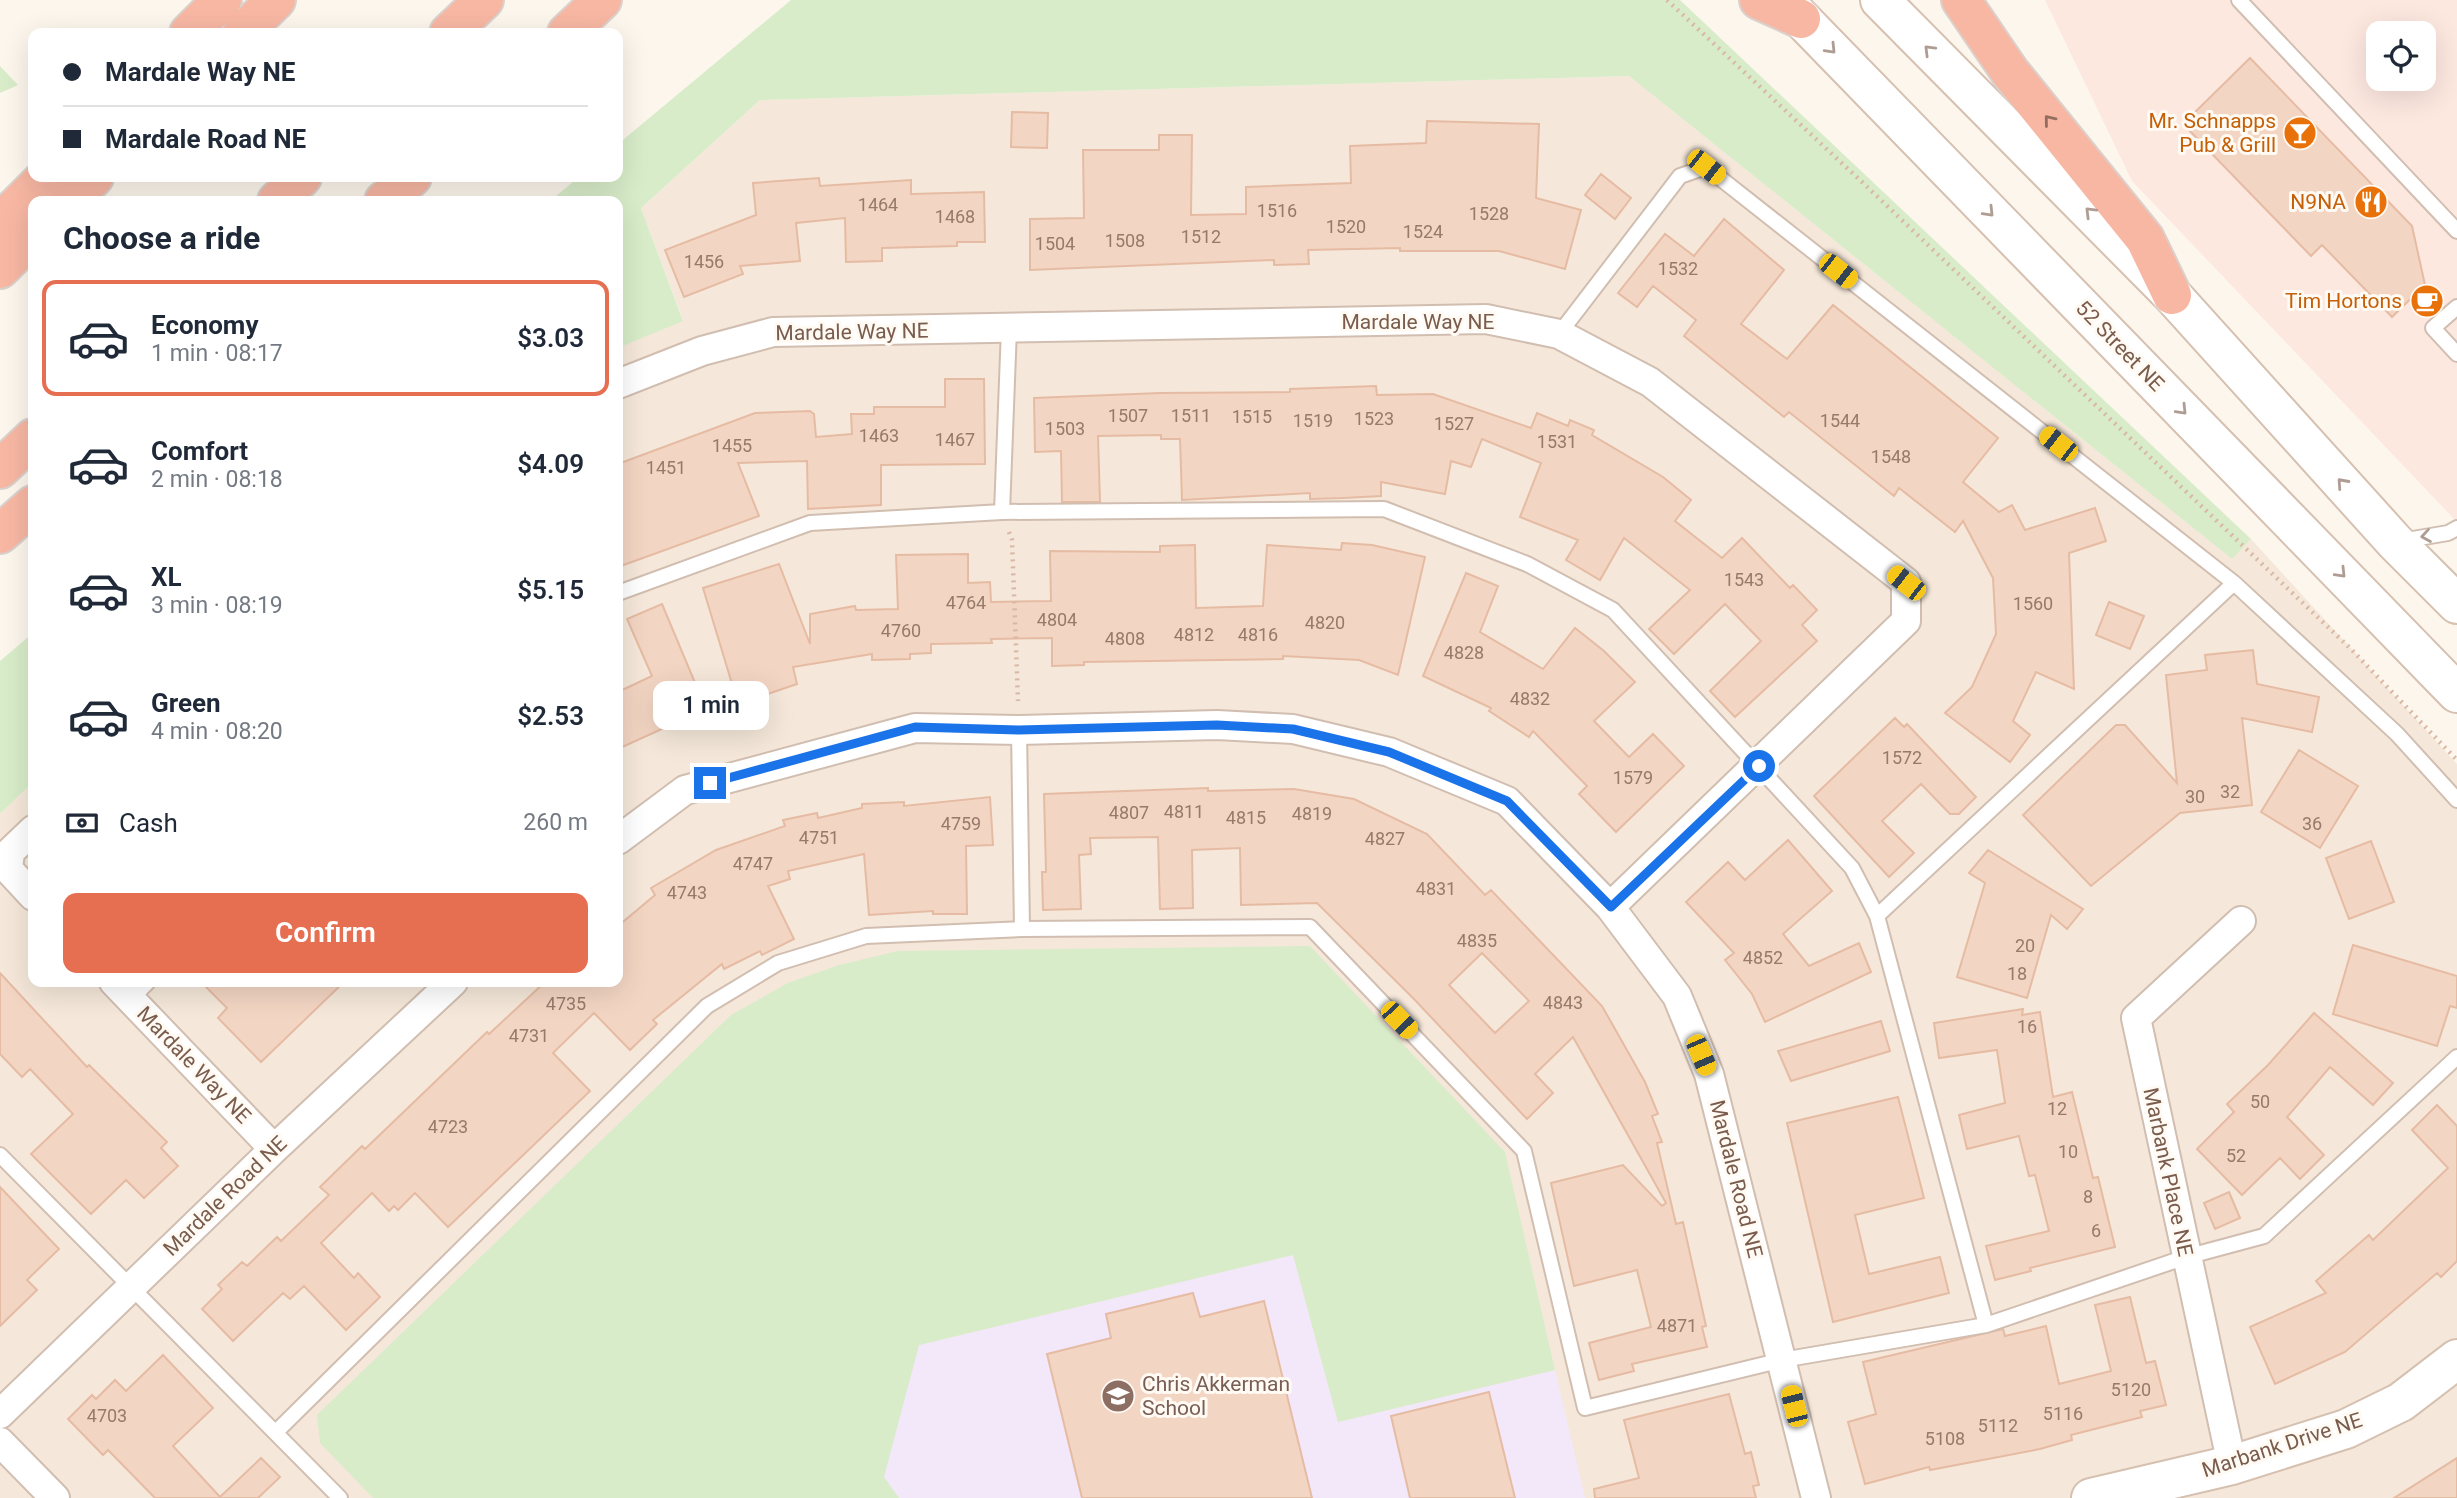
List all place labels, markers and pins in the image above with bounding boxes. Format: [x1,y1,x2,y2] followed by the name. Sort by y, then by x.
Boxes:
[2149,109,2276,157] place label: Mr. Schnapps Pub & Grill
[2281,114,2319,152] bar icon: Mr. Schnapps Pub & Grill
[2352,183,2390,221] restaurant icon: N9NA
[2290,190,2346,214] place label: N9NA
[2408,282,2446,320] cafe icon: Tim Hortons
[2285,289,2402,313] place label: Tim Hortons
[1142,1372,1290,1420] place label: Chris Akkerman School
[1099,1377,1137,1415] school or university icon: Chris Akkerman School

